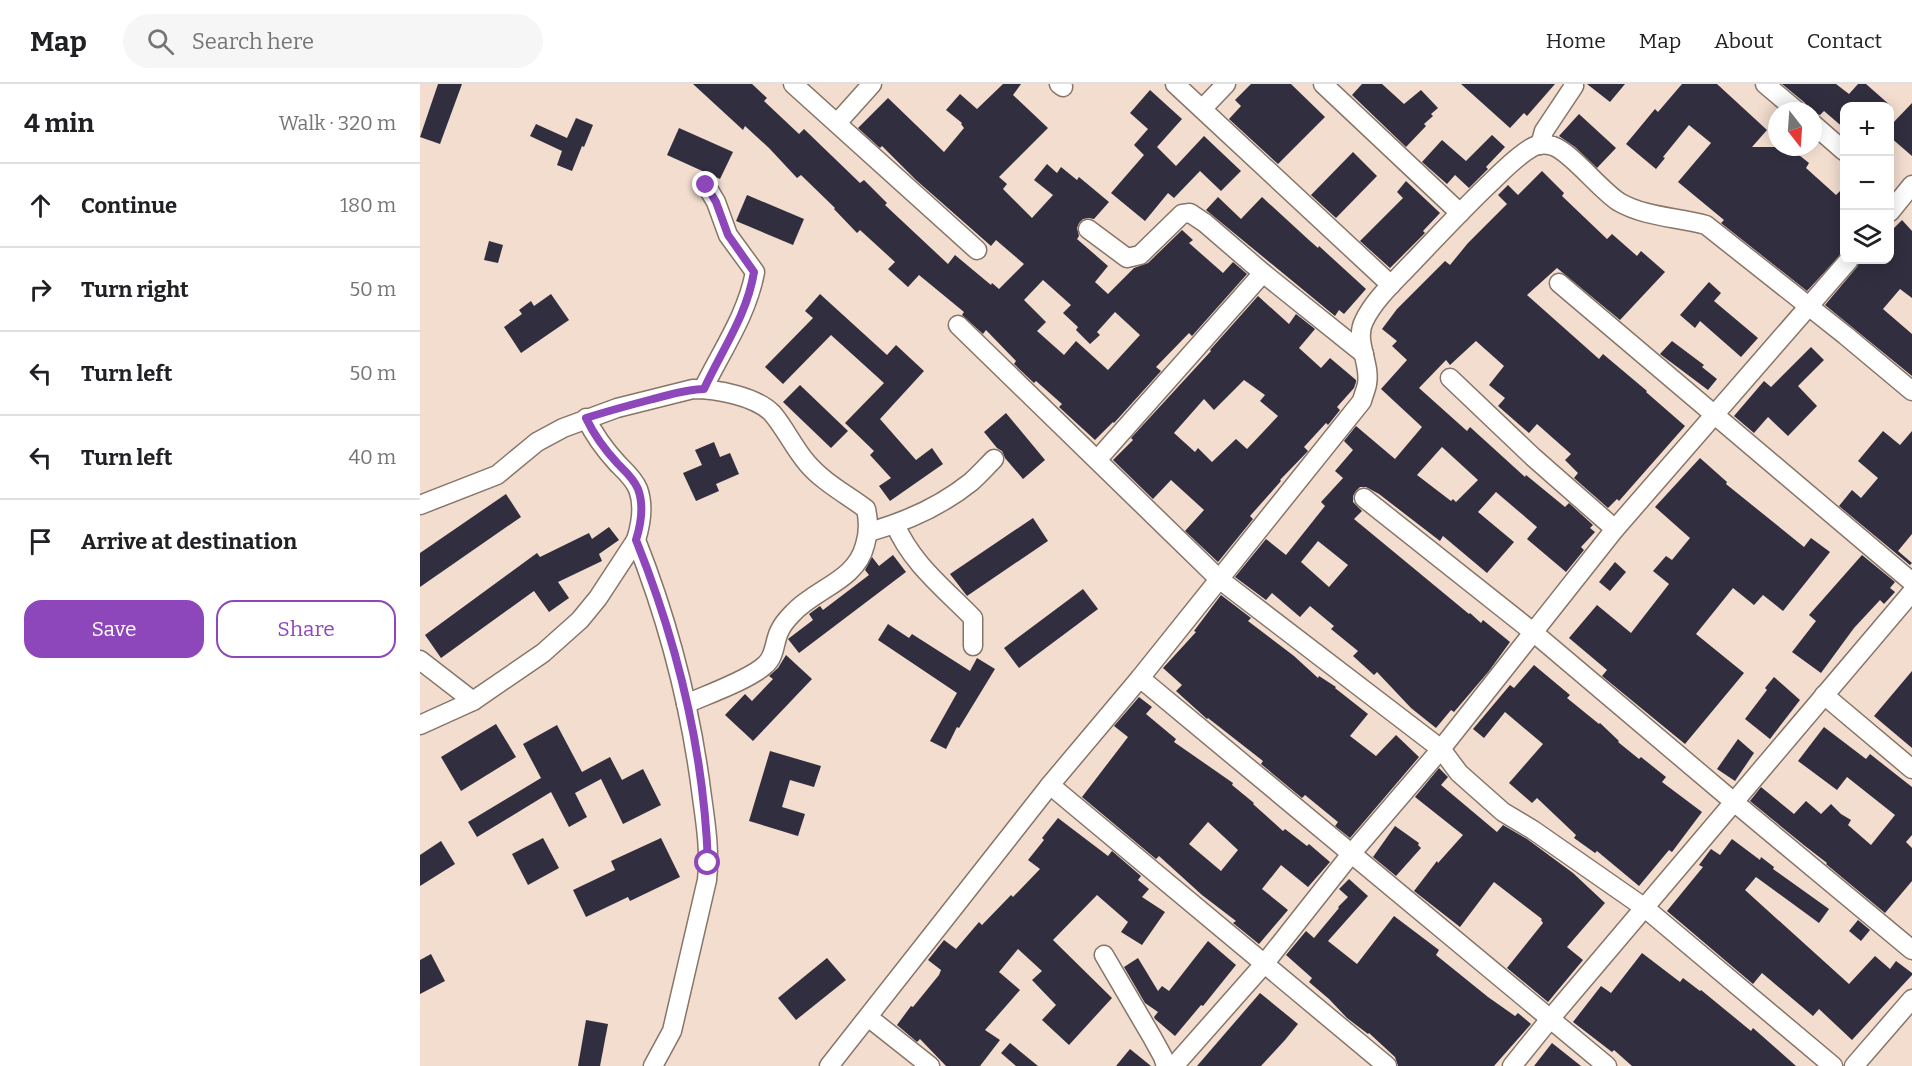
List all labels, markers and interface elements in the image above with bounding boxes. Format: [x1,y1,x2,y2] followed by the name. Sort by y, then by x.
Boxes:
[123,14,543,68] search box
[30,25,87,58] text: Map
[144,25,177,58] icon: search
[192,28,314,55] text: Search here
[1546,28,1606,54] text: Home
[1639,28,1681,54] text: Map
[1714,28,1774,54] text: About
[1807,28,1882,54] text: Contact
[1768,102,1822,156] north arrow
[1840,102,1894,264] map controls
[1840,102,1894,156] button: +
[24,108,94,139] text: 4 min
[279,111,396,135] text: Walk · 320 m
[1840,156,1894,210] button: −
[692,171,718,197] route end
[24,189,57,222] icon: ahead
[81,192,177,219] text: Continue
[340,193,396,217] text: 180 m
[1840,210,1894,264] button: layers
[24,273,57,306] icon: right
[81,276,189,303] text: Turn right
[349,277,396,301] text: 50 m
[24,357,57,390] icon: left
[81,360,173,387] text: Turn left
[349,361,396,385] text: 50 m
[24,441,57,474] icon: left
[81,444,173,471] text: Turn left
[348,445,396,469] text: 40 m
[24,525,57,558] icon: arrive
[81,528,297,555] text: Arrive at destination
[24,600,204,658] button: Save
[216,600,396,658] button: Share
[694,849,720,875] route start

